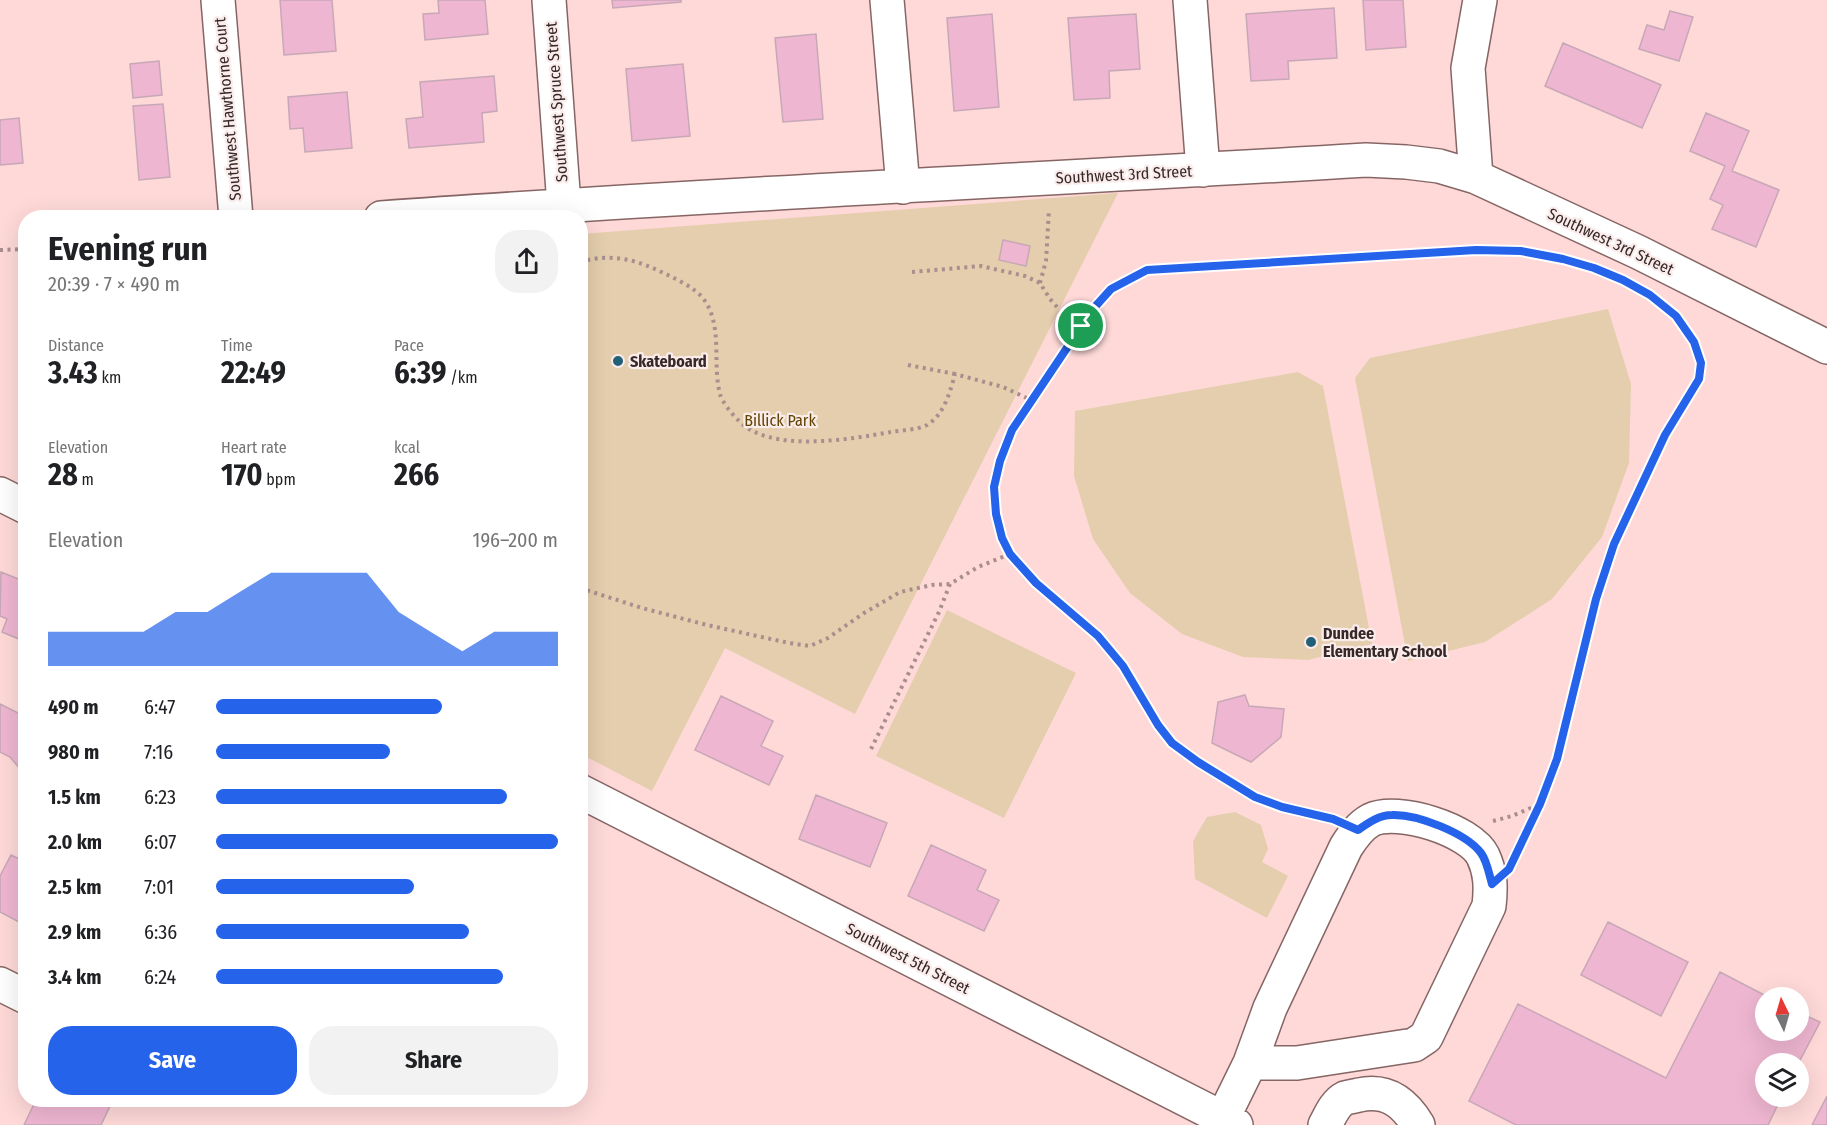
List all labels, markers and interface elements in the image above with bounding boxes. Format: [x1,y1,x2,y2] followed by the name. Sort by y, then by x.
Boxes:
[210,16,245,201] street label: Southwest Hawthorne Court
[541,20,572,183] street label: Southwest Spruce Street
[1055,161,1194,188] street label: Southwest 3rd Street
[1545,204,1677,279] street label: Southwest 3rd Street
[48,229,208,269] text: Evening run
[495,230,558,293] button: share
[48,272,180,296] text: 20:39 · 7 × 490 m
[1055,300,1106,351] pin
[1064,309,1097,342] icon: arrive
[48,336,104,355] text: Distance
[221,336,253,355] text: Time
[394,336,424,355] text: Pace
[630,352,707,371] place label: Skateboard
[611,354,625,368] marker: Skateboard
[48,355,98,391] text: 3.43
[221,355,286,391] text: 22:49
[394,355,446,391] text: 6:39
[98,368,121,387] text: km
[446,368,478,387] text: /km
[744,411,816,430] park label: Billick Park
[48,438,108,457] text: Elevation
[221,438,287,457] text: Heart rate
[394,438,420,457] text: kcal
[48,457,78,493] text: 28
[221,457,263,493] text: 170
[394,457,439,493] text: 266
[78,470,94,489] text: m
[263,470,296,489] text: bpm
[48,528,123,552] text: Elevation
[473,528,558,552] text: 196–200 m
[1323,624,1448,661] place label: Dundee Elementary School
[1304,635,1318,649] marker: Dundee Elementary School
[48,695,99,719] text: 490 m
[144,695,175,719] text: 6:47
[48,740,99,764] text: 980 m
[144,740,173,764] text: 7:16
[48,785,101,809] text: 1.5 km
[144,785,176,809] text: 6:23
[48,830,102,854] text: 2.0 km
[144,830,176,854] text: 6:07
[48,875,101,899] text: 2.5 km
[144,875,174,899] text: 7:01
[843,919,974,998] street label: Southwest 5th Street
[48,920,101,944] text: 2.9 km
[144,920,177,944] text: 6:36
[48,965,101,989] text: 3.4 km
[144,965,176,989] text: 6:24
[1755,987,1809,1041] north arrow
[1755,987,1809,1107] map controls
[48,1026,297,1095] button: Save
[309,1026,558,1095] button: Share
[1755,1053,1809,1107] button: layers

